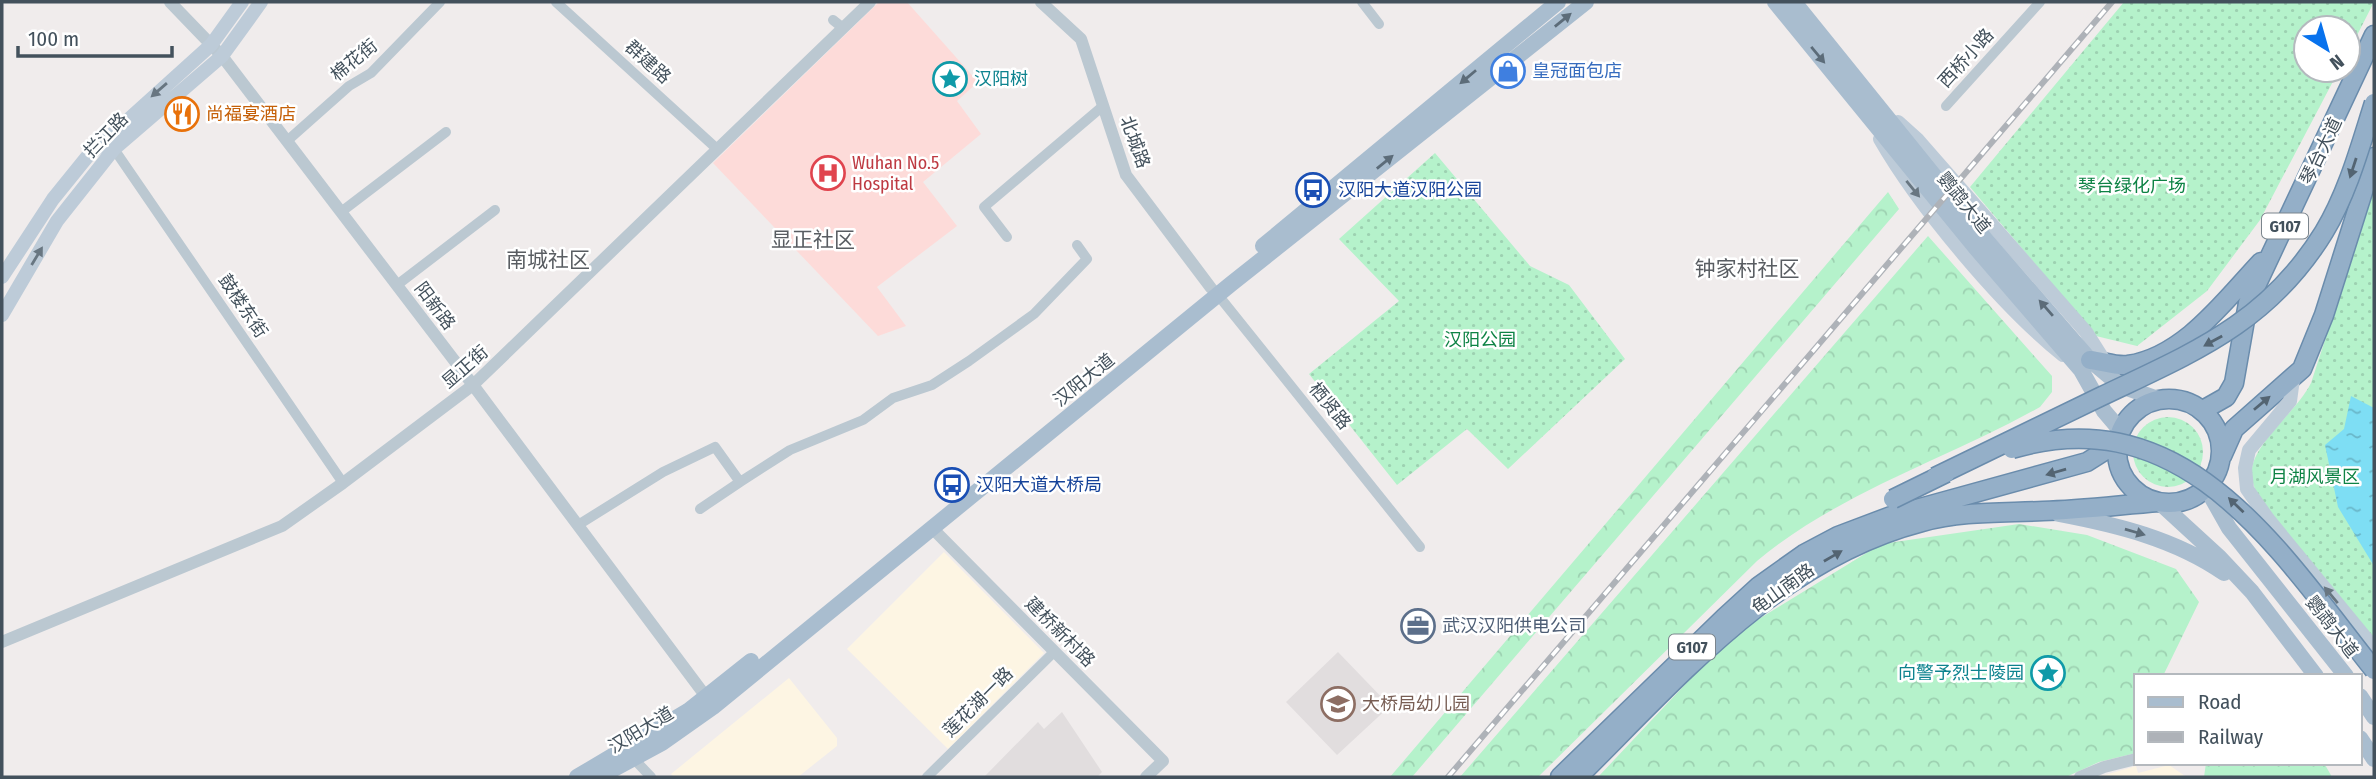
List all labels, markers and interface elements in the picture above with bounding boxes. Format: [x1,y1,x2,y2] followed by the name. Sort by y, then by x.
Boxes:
[1553,13,1571,28] one-way arrow
[18,14,172,58] scale bar
[2292,14,2362,84] north arrow
[1934,24,1998,92] street label: 西桥小路
[28,26,79,52] text: 100 m
[326,34,382,86] street label: 棉花街
[621,36,675,88] street label: 群建路
[1810,46,1825,63] one-way arrow
[2325,50,2348,75] text: N
[1489,52,1527,90] shop icon: 皇冠面包店
[931,60,969,98] place icon: 汉阳树
[1532,60,1622,82] place label: 皇冠面包店
[974,68,1028,90] place label: 汉阳树
[1459,69,1477,84] one-way arrow
[150,82,168,98] one-way arrow
[163,95,201,133] restaurant icon: 尚福宴酒店
[206,103,296,125] place label: 尚福宴酒店
[79,108,133,162] street label: 拦江路
[1115,113,1155,171] street label: 北城路
[2295,114,2347,188] street label: 琴台大道
[852,152,939,195] place label: Wuhan No.5 Hospital
[809,154,847,192] hospital icon: Wuhan No.5 Hospital
[1376,155,1394,170] one-way arrow
[2347,158,2358,179] one-way arrow
[1933,168,1995,238] street label: 鹦鹉大道
[1294,171,1332,209] bus stop icon: 汉阳大道汉阳公园
[2078,175,2186,197] park label: 琴台绿化广场
[1338,179,1482,201] place label: 汉阳大道汉阳公园
[1905,180,1920,198] one-way arrow
[2262,214,2308,238] road number: G107
[771,227,855,253] district label: 显正社区
[30,247,43,266] one-way arrow
[506,247,590,273] district label: 南城社区
[1695,256,1800,282] district label: 钟家村社区
[214,270,272,342] street label: 鼓楼东街
[410,278,460,334] street label: 阳新路
[2039,300,2054,317] one-way arrow
[1444,329,1516,351] park label: 汉阳公园
[2203,335,2223,347] one-way arrow
[437,341,493,393] street label: 显正街
[1049,349,1119,411] street label: 汉阳大道
[1304,378,1356,434] street label: 栖贤路
[2254,396,2271,411] one-way arrow
[933,466,971,504] bus stop icon: 汉阳大道大桥局
[2270,466,2360,488] park label: 月湖风景区
[2045,467,2067,478] one-way arrow
[976,474,1102,496] place label: 汉阳大道大桥局
[2228,498,2245,514] one-way arrow
[2125,528,2146,538] one-way arrow
[1823,550,1842,562] one-way arrow
[1747,559,1819,619] street label: 龟山南路
[2324,587,2339,604] one-way arrow
[1020,592,1100,672] street label: 建桥新村路
[2301,592,2363,662] street label: 鹦鹉大道
[1399,607,1437,645] office icon: 武汉汉阳供电公司
[1442,615,1586,637] place label: 武汉汉阳供电公司
[1669,634,1715,660] road number: G107
[2029,654,2067,692] place icon: 向警予烈士陵园
[938,662,1018,742] street label: 莲花湖一路
[1898,662,2024,684] place label: 向警予烈士陵园
[2134,674,2362,765] legend
[1319,685,1357,723] school or university icon: 大桥局幼儿园
[2198,689,2242,715] text: Road
[1362,693,1470,715] place label: 大桥局幼儿园
[604,702,678,758] street label: 汉阳大道
[2198,724,2264,750] text: Railway

